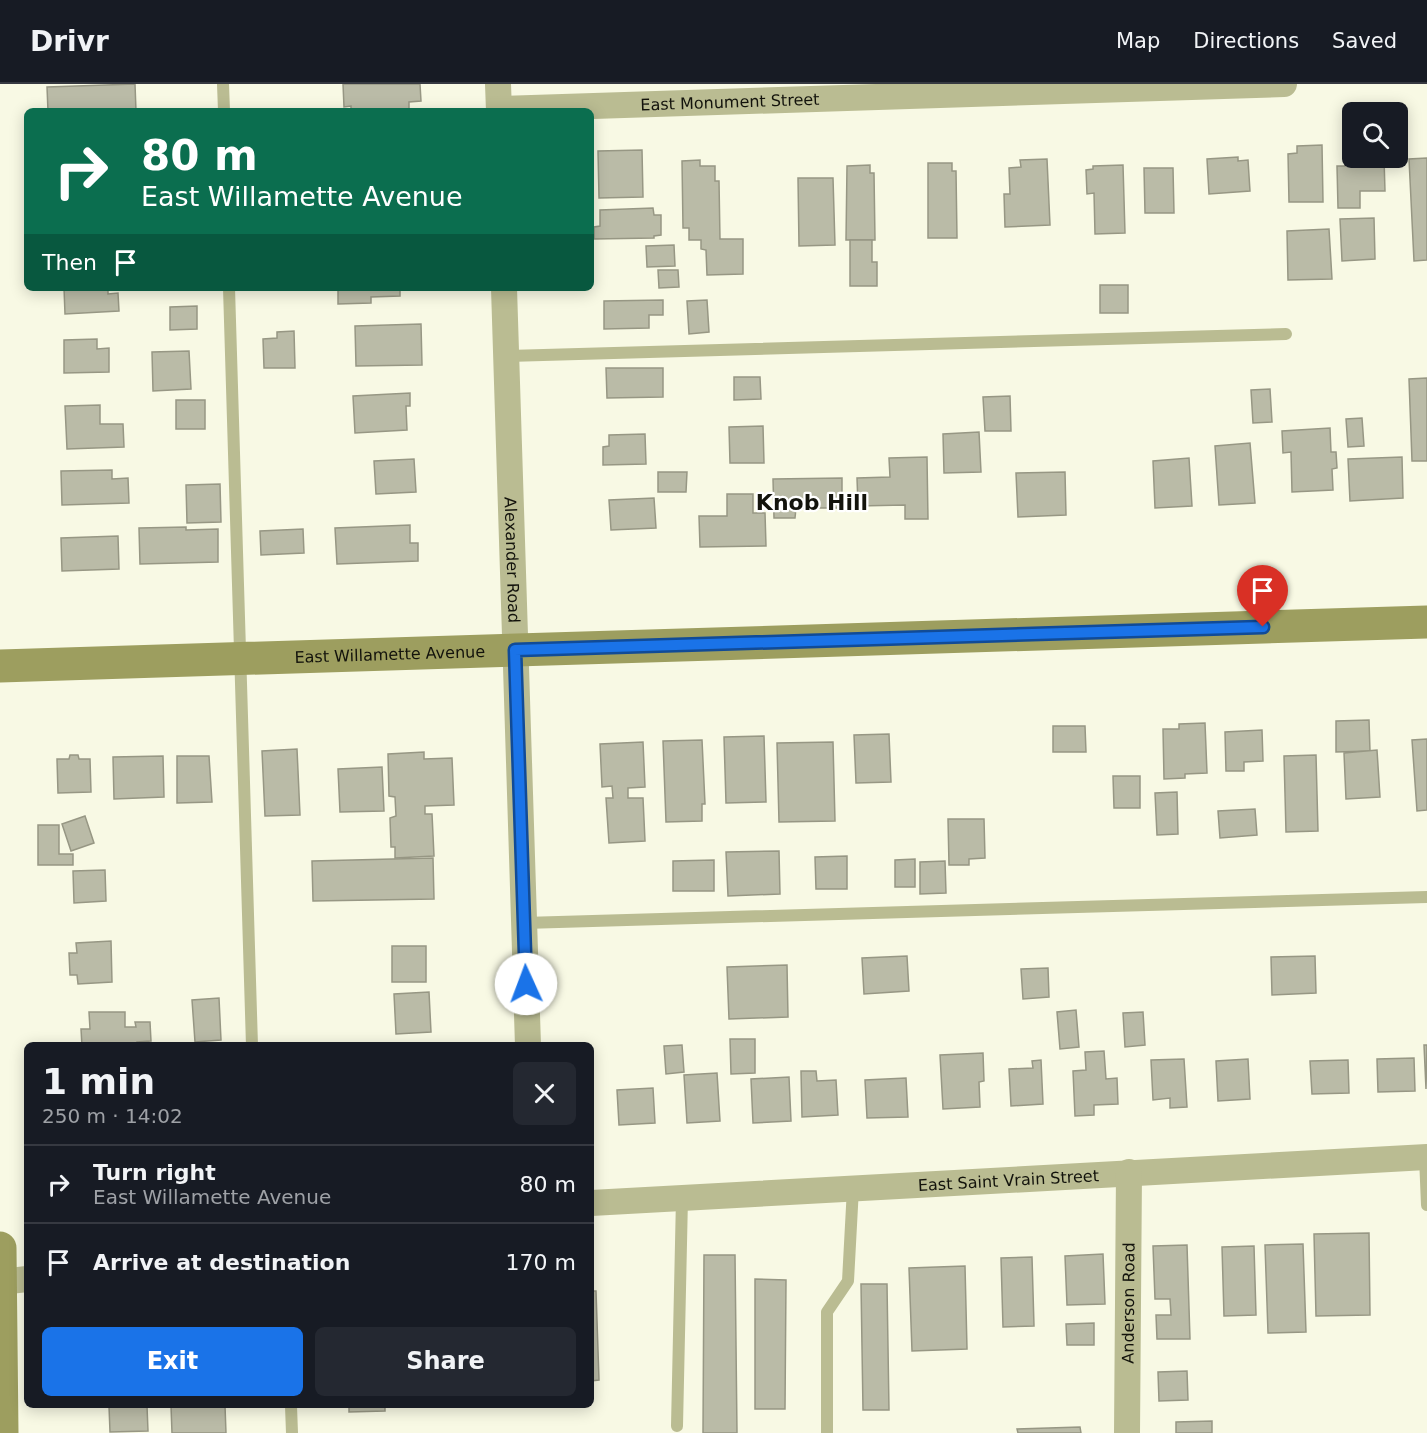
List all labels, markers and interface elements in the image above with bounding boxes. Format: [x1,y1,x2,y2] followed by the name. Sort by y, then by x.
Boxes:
[30,25,109,58] text: Drivr
[1116,29,1160,53] text: Map
[1193,29,1299,53] text: Directions
[1332,29,1397,53] text: Saved
[640,90,820,114] street label: East Monument Street
[1342,102,1408,168] map controls
[1342,102,1408,168] button: search
[141,131,258,180] text: 80 m
[42,132,120,210] icon: right
[141,181,463,212] text: East Willamette Avenue
[109,246,142,279] icon: arrive
[42,250,97,275] text: Then
[756,490,868,515] district label: Knob Hill
[501,496,524,623] street label: Alexander Road
[1237,565,1288,627] pin
[1246,574,1279,607] icon: arrive
[294,642,485,667] street label: East Willamette Avenue
[494,952,558,1016] position arrow
[42,1061,155,1102] text: 1 min
[513,1062,576,1125] button: close
[42,1104,183,1128] text: 250 m · 14:02
[93,1160,216,1185] text: Turn right
[917,1166,1099,1195] street label: East Saint Vrain Street
[42,1168,75,1201] icon: right
[520,1172,576,1197] text: 80 m
[93,1185,331,1209] text: East Willamette Avenue
[1119,1242,1138,1364] street label: Anderson Road
[42,1246,75,1279] icon: arrive
[93,1250,350,1275] text: Arrive at destination
[506,1250,576,1275] text: 170 m
[42,1327,303,1396] button: Exit
[315,1327,576,1396] button: Share

